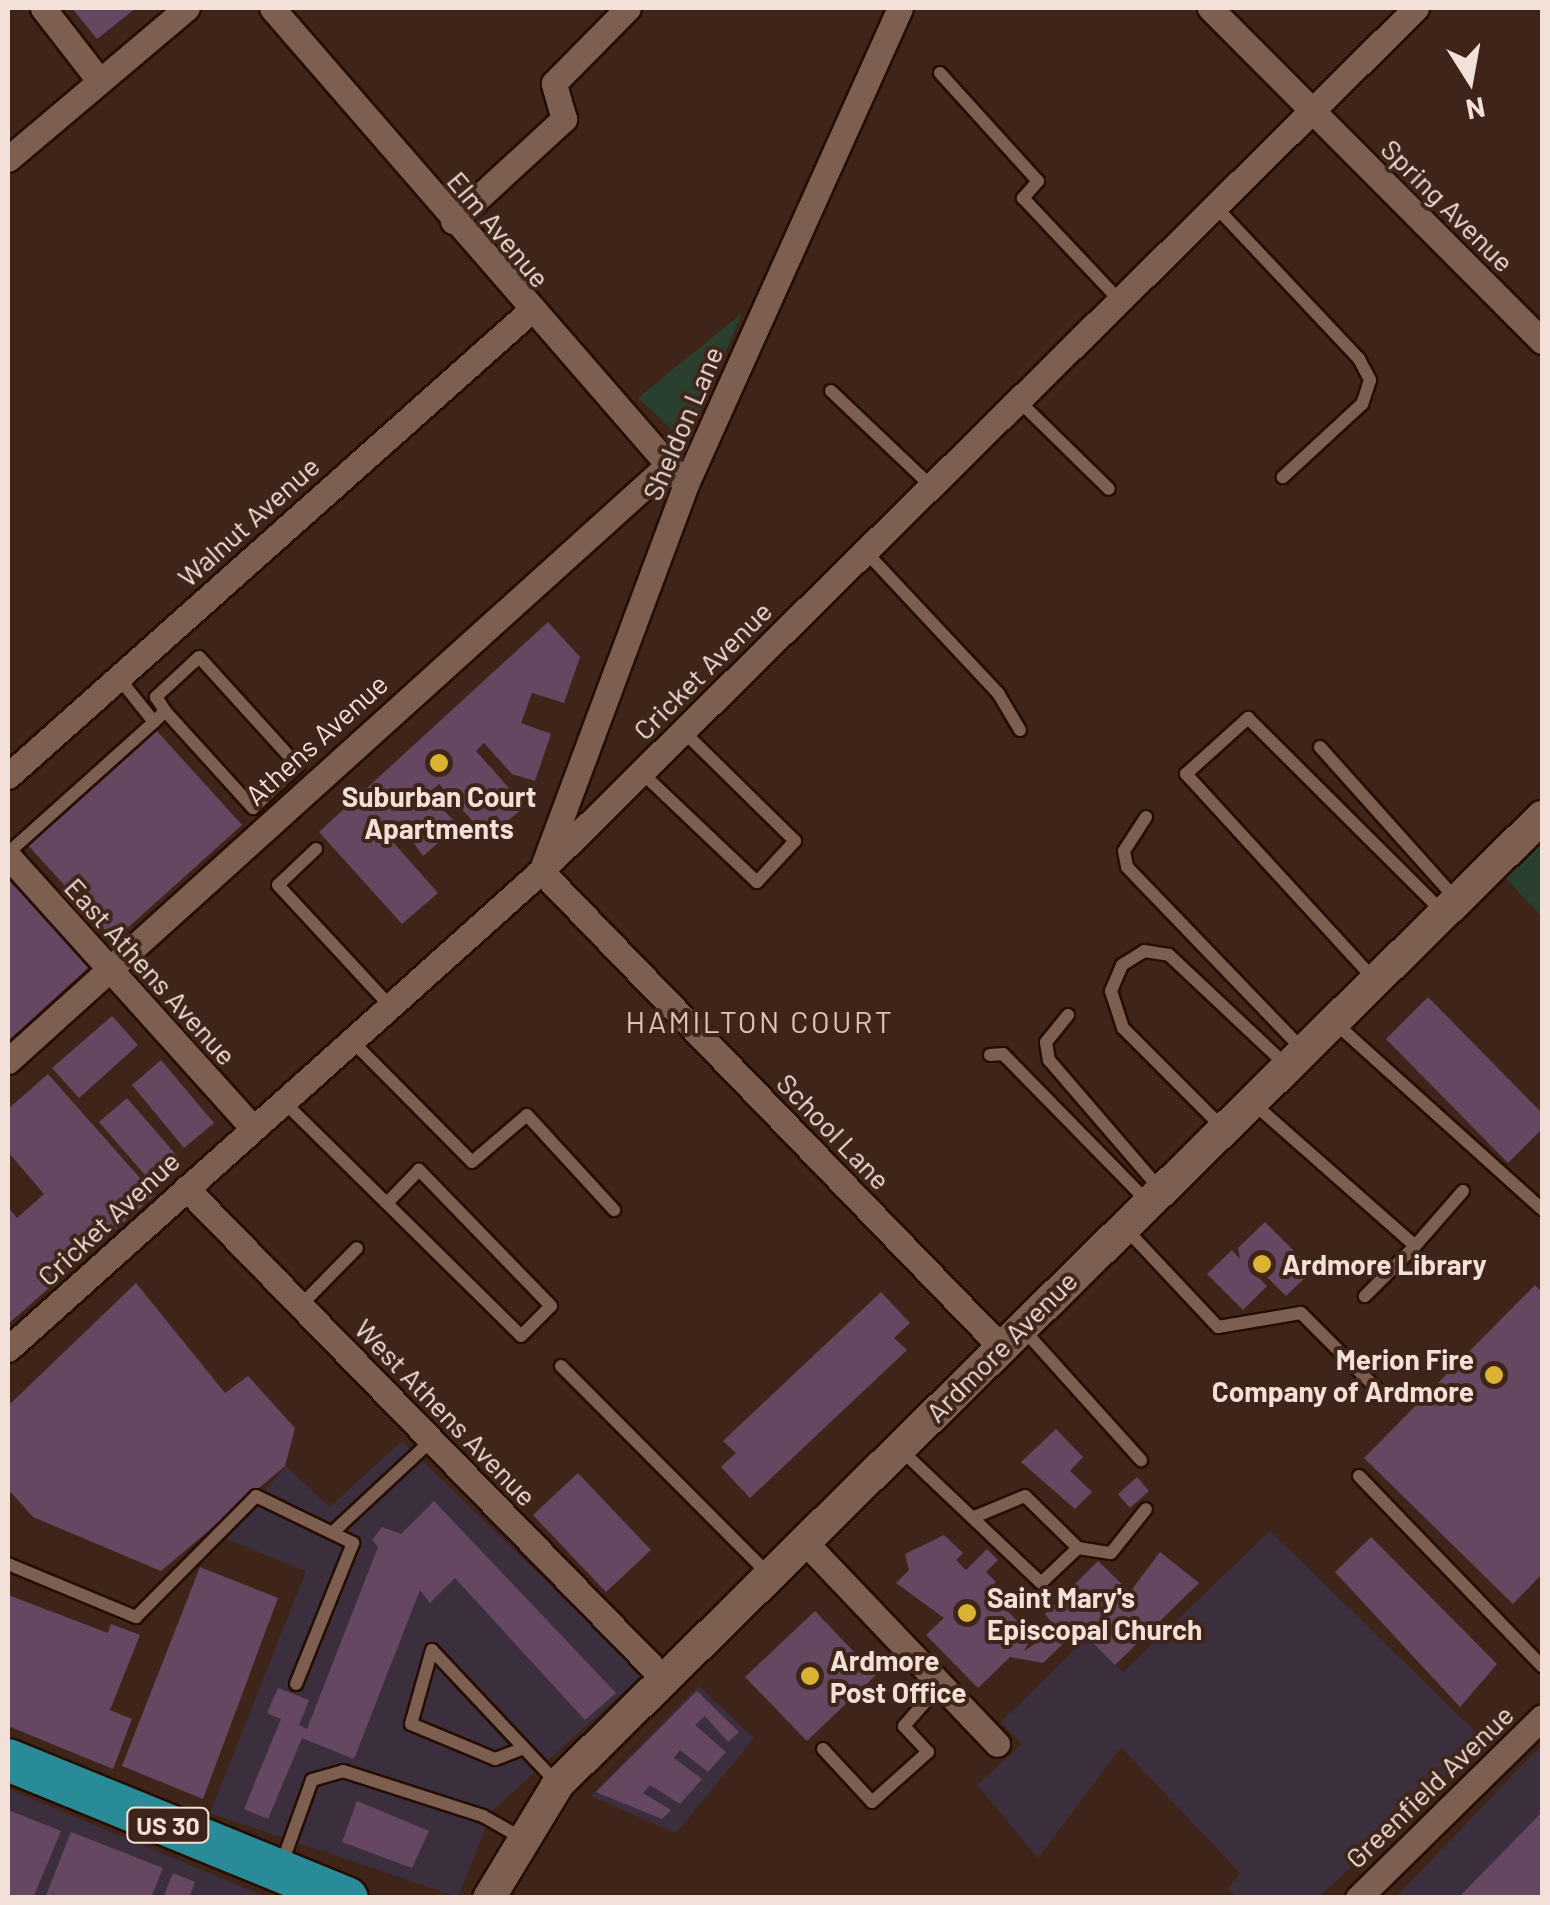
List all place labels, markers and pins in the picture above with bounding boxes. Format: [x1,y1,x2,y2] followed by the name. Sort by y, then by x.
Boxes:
[428,752,450,774] marker: Suburban Court Apartments
[342,779,536,845] place label: Suburban Court Apartments
[1282,1247,1487,1281] place label: Ardmore Library
[1251,1253,1273,1275] marker: Ardmore Library
[1212,1342,1474,1408] place label: Merion Fire Company of Ardmore
[1483,1364,1505,1386] marker: Merion Fire Company of Ardmore
[987,1580,1202,1646] place label: Saint Mary's Episcopal Church
[956,1602,978,1624] marker: Saint Mary's Episcopal Church
[830,1643,967,1709] place label: Ardmore Post Office
[799,1665,821,1687] marker: Ardmore Post Office

